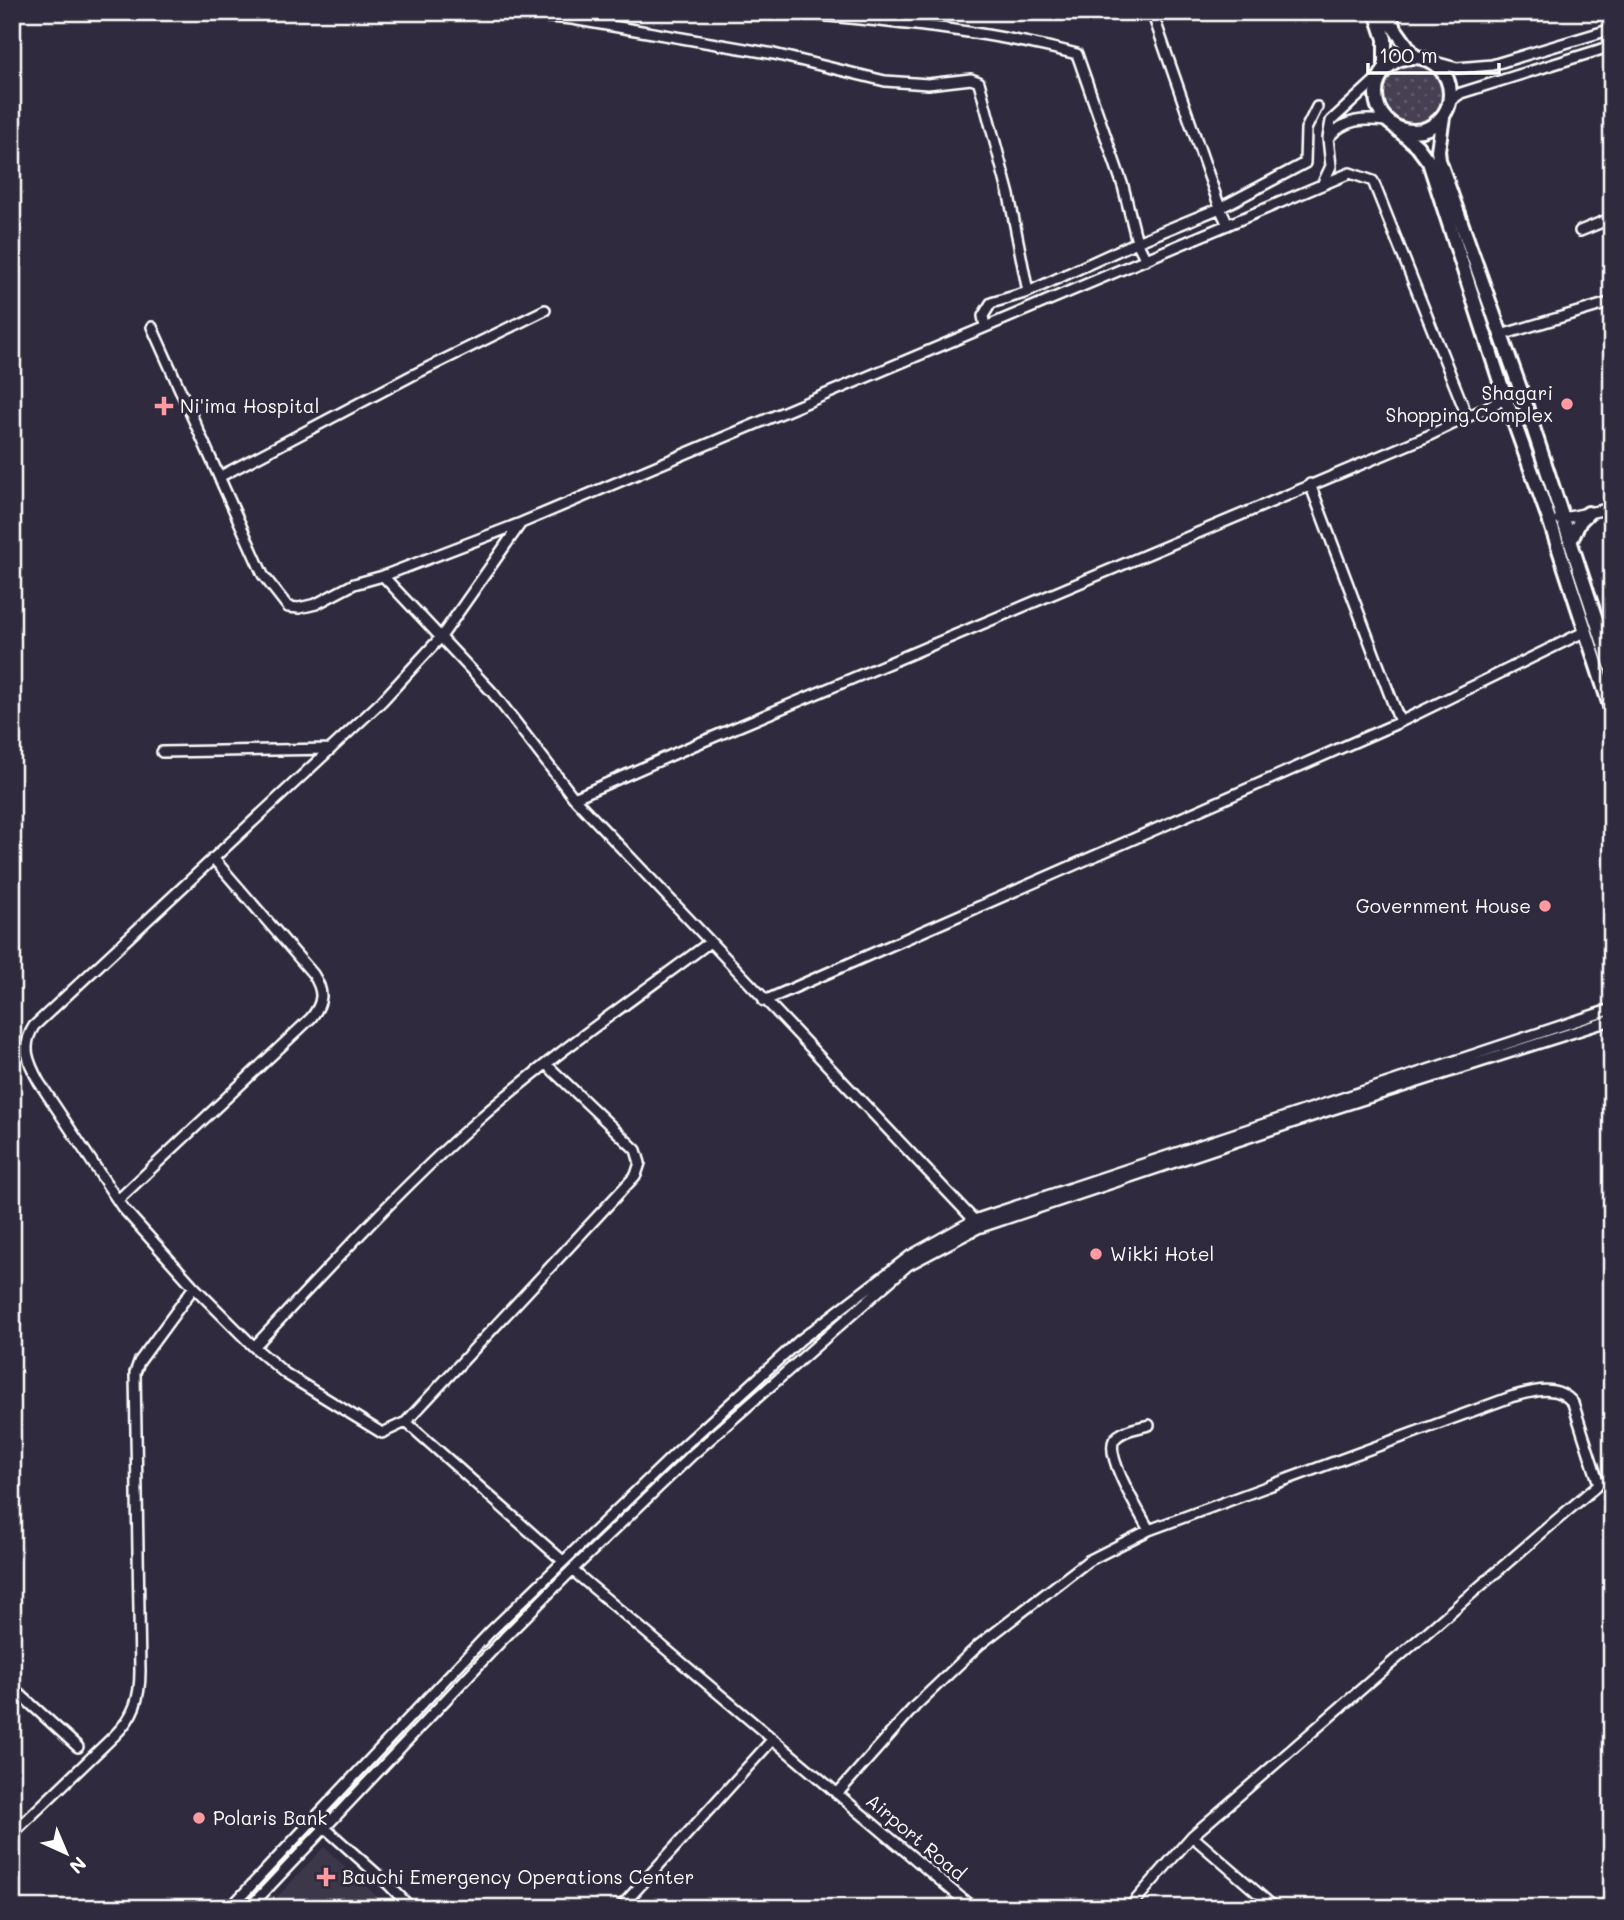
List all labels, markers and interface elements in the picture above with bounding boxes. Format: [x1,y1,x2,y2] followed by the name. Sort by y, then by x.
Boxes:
[1368,32,1500,76] scale bar
[1379,41,1438,68] text: 100 m
[1386,380,1553,427] place label: Shagari Shopping Complex
[180,393,319,418] place label: Ni'ima Hospital
[154,396,174,416] marker: Ni'ima Hospital
[1559,396,1575,412] marker: Shagari Shopping Complex
[1356,893,1531,918] place label: Government House
[1537,898,1553,914] marker: Government House
[1110,1241,1214,1266] place label: Wikki Hotel
[1088,1246,1104,1262] marker: Wikki Hotel
[861,1788,971,1886] street label: Airport Road
[213,1805,327,1830] place label: Polaris Bank
[191,1810,207,1826] marker: Polaris Bank
[32,1818,102,1888] north arrow
[64,1852,92,1880] text: N
[342,1864,694,1889] place label: Bauchi Emergency Operations Center
[316,1867,336,1887] marker: Bauchi Emergency Operations Center

